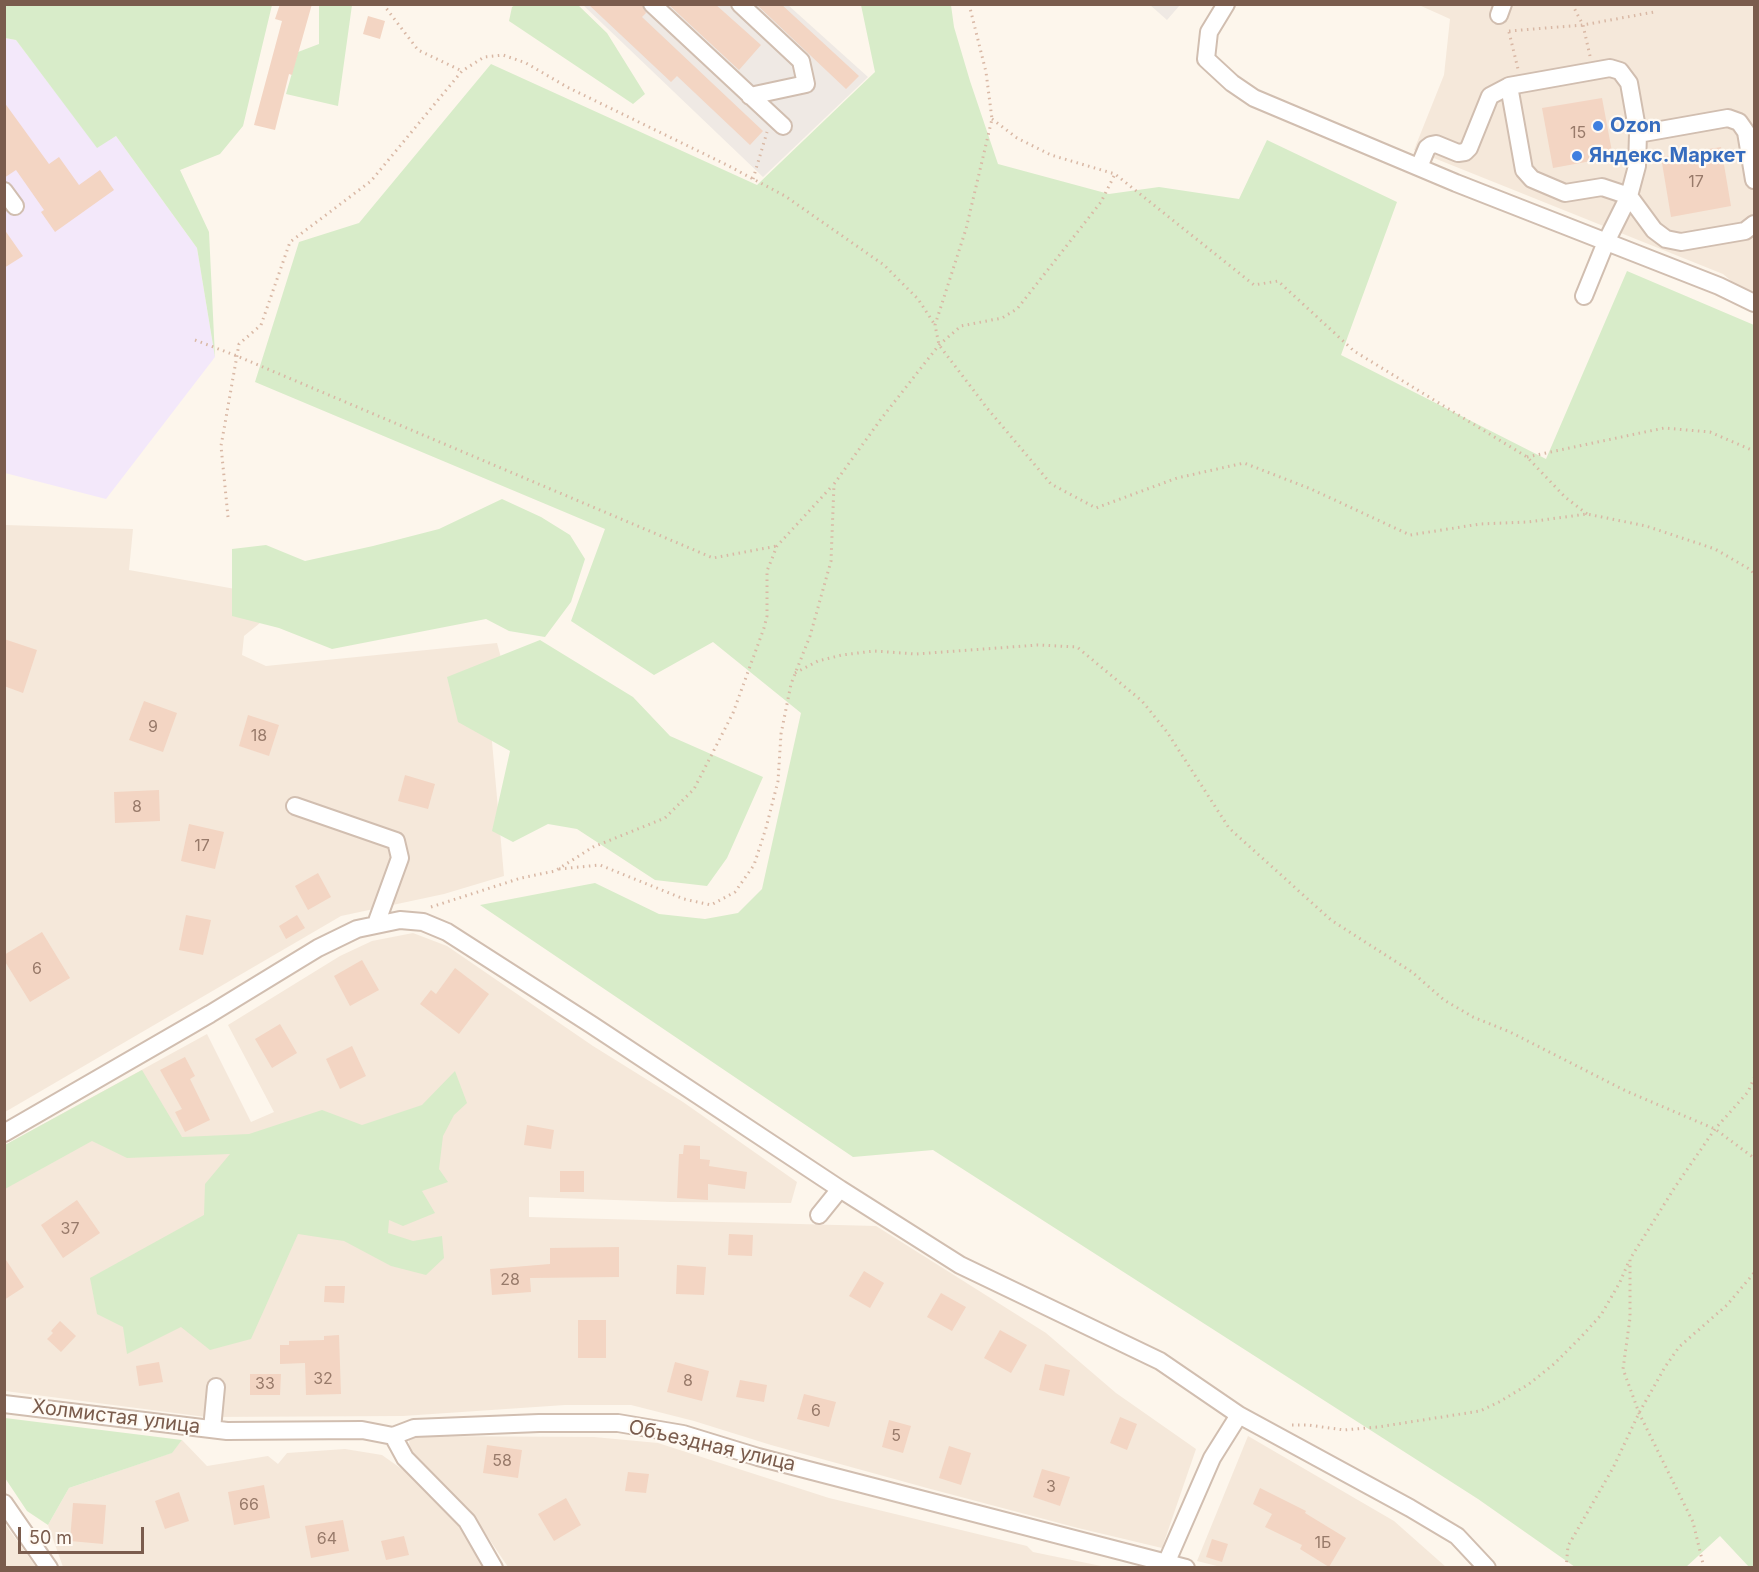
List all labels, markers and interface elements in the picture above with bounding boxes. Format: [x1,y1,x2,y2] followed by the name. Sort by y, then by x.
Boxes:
[1610,114,1661,138] place label: Ozon
[1591,119,1605,133] marker: Ozon
[1570,123,1586,143] house number: 15
[1589,144,1746,168] place label: Яндекс.Маркет
[1570,149,1584,163] marker: Яндекс.Маркет
[1688,172,1704,192] house number: 17
[148,717,158,737] house number: 9
[251,726,267,746] house number: 18
[132,797,142,817] house number: 8
[194,836,210,856] house number: 17
[32,959,42,979] house number: 6
[61,1219,79,1239] house number: 37
[500,1270,520,1290] house number: 28
[313,1369,333,1389] house number: 32
[683,1371,693,1391] house number: 8
[255,1374,275,1394] house number: 33
[31,1395,201,1439] street label: Холмистая улица
[811,1401,821,1421] house number: 6
[626,1415,798,1477] street label: Объездная улица
[891,1426,901,1446] house number: 5
[492,1451,512,1471] house number: 58
[1046,1477,1056,1497] house number: 3
[239,1495,259,1515] house number: 66
[21,1515,147,1553] scale bar
[29,1527,72,1548] text: 50 m
[317,1529,337,1549] house number: 64
[1315,1533,1331,1553] house number: 1Б

